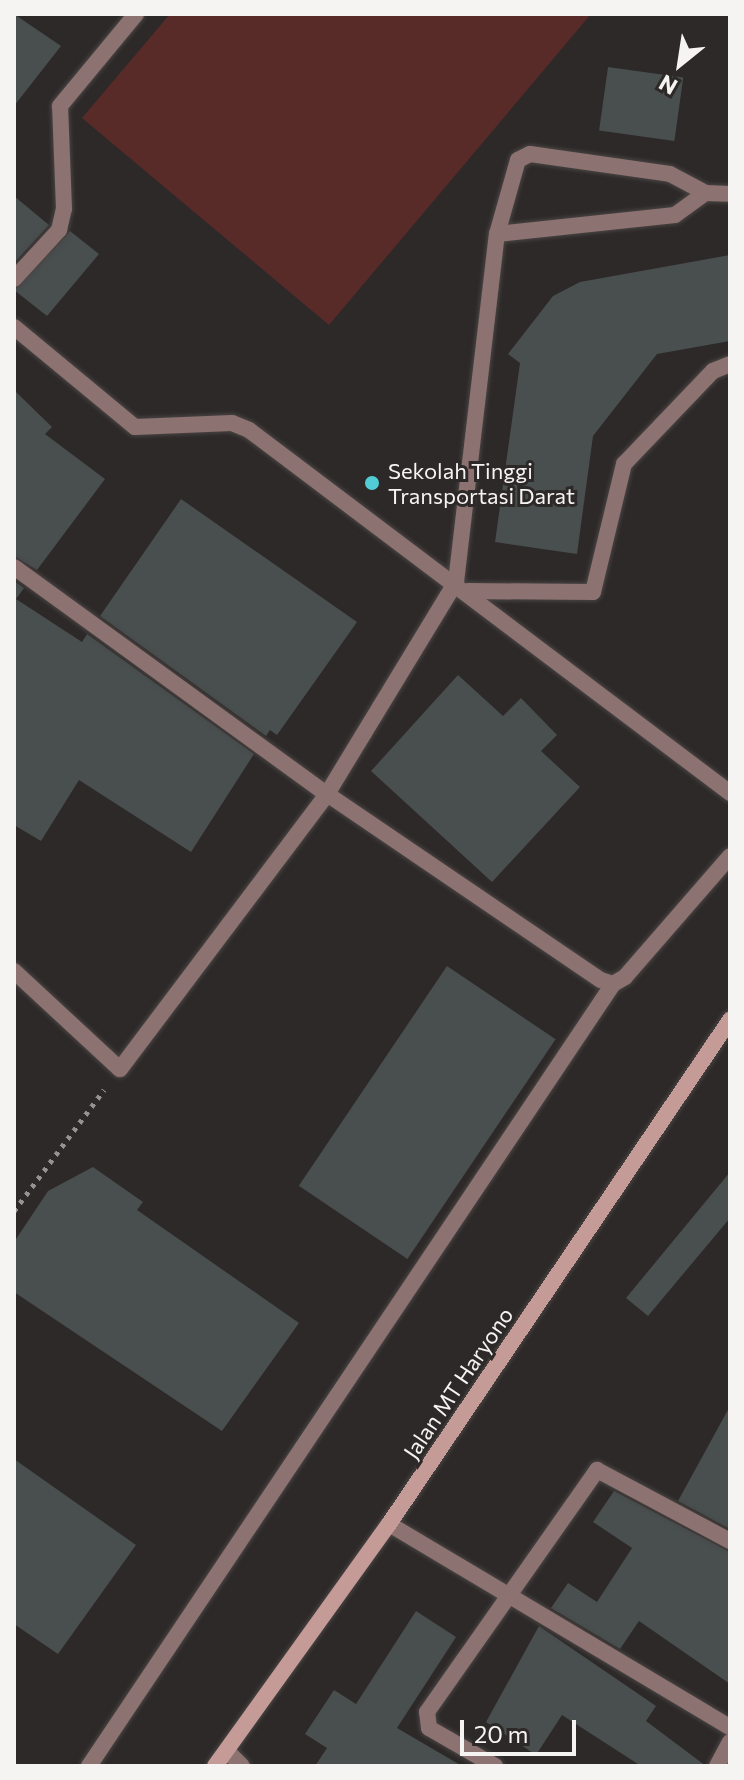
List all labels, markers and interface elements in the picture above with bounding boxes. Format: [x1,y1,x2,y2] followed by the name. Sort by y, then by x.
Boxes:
[640,24,720,104] north arrow
[654,69,682,101] text: N
[388,457,575,508] place label: Sekolah Tinggi Transportasi Darat
[363,474,381,492] marker: Sekolah Tinggi Transportasi Darat
[398,1302,518,1464] street label: Jalan MT Haryono
[464,1704,580,1754] scale bar
[474,1719,528,1748] text: 20 m

